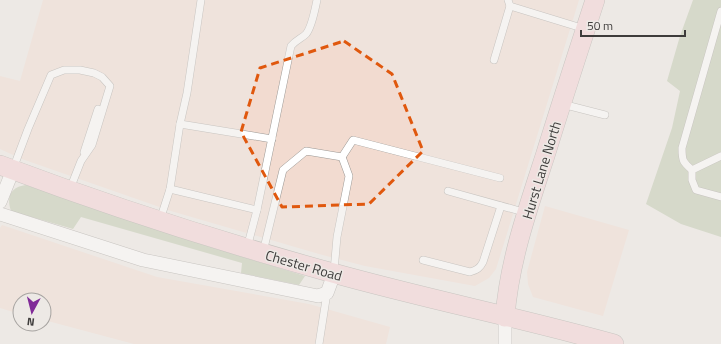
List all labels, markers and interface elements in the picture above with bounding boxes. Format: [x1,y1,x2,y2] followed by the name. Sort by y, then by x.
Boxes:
[581,12,685,38] scale bar
[587,16,613,35] text: 50 m
[516,118,566,222] street label: Hurst Lane North
[263,244,345,286] street label: Chester Road
[12,292,52,332] north arrow
[26,314,36,330] text: N

